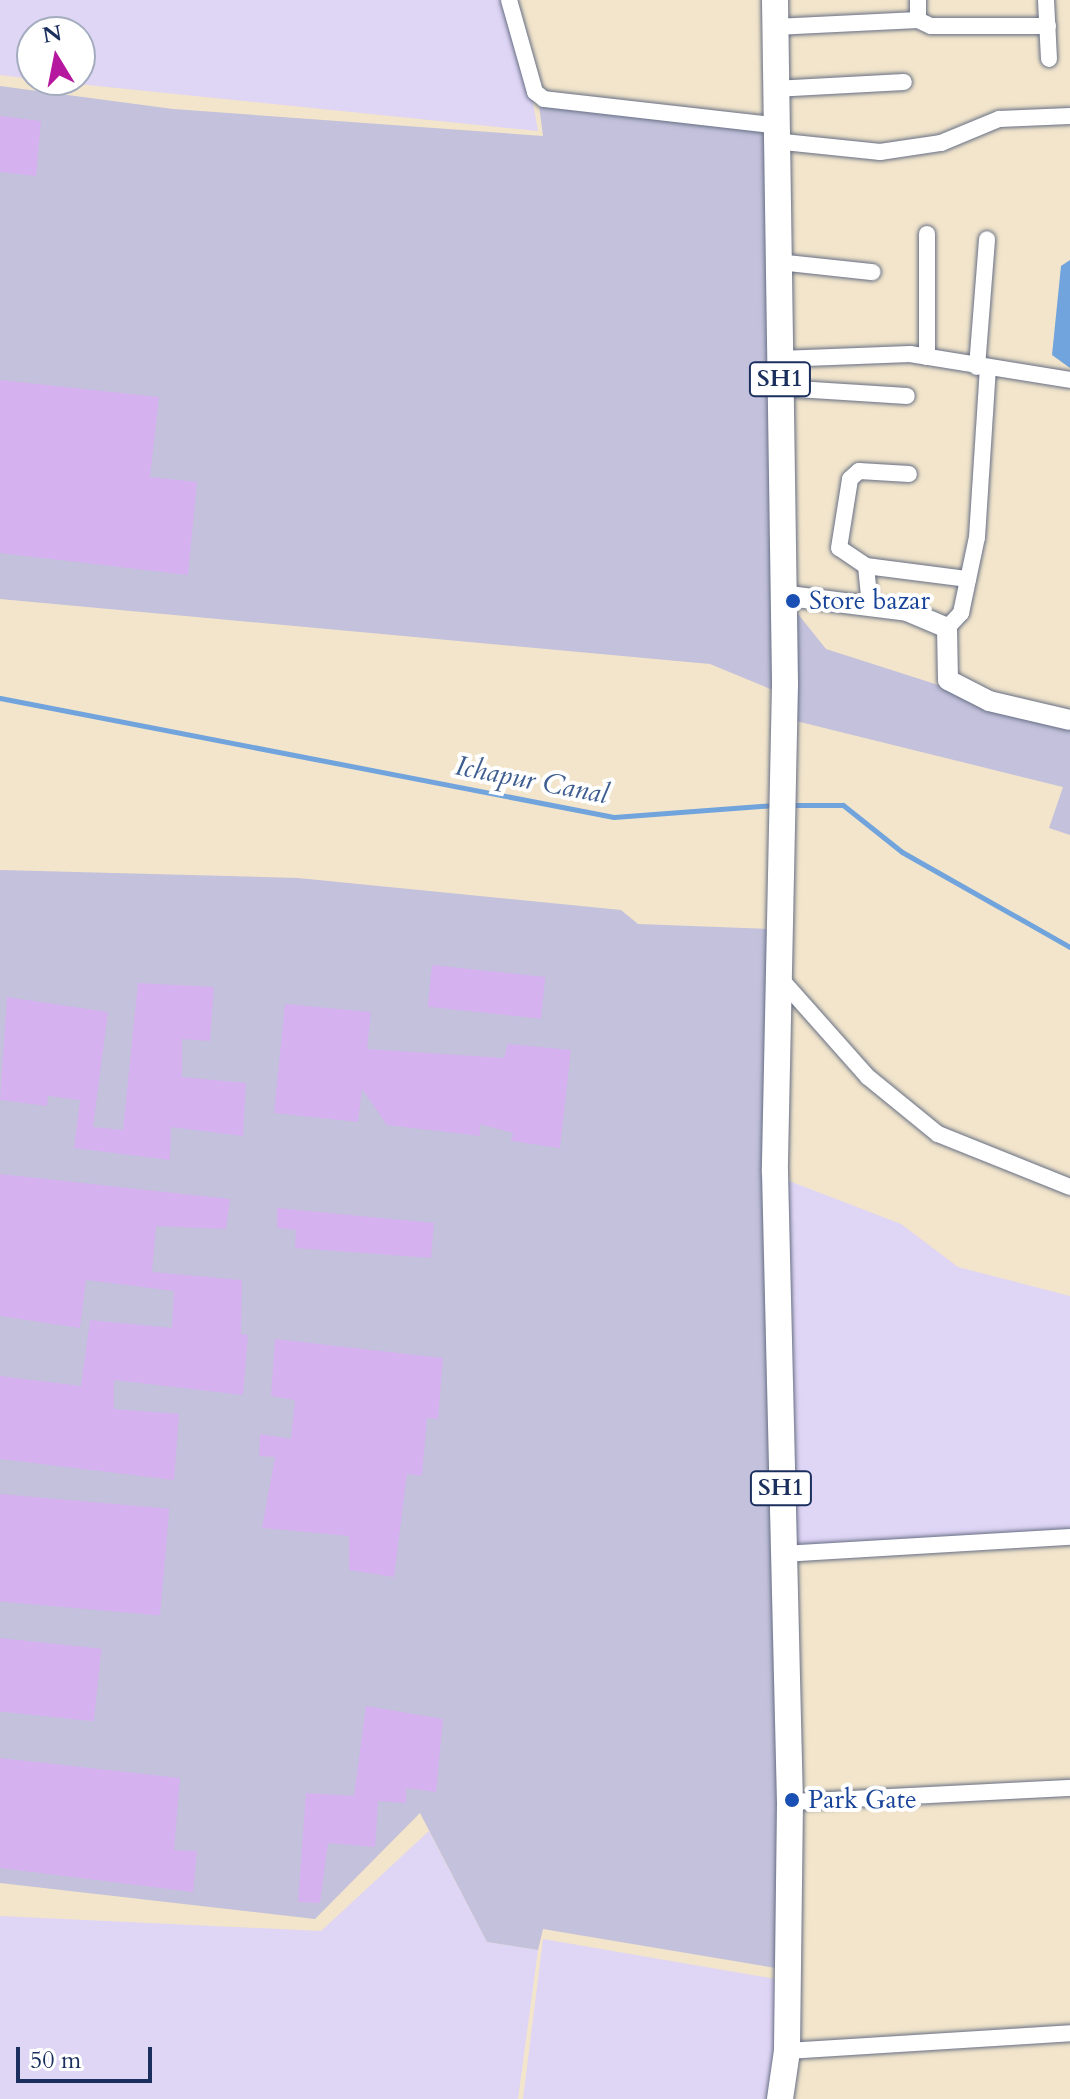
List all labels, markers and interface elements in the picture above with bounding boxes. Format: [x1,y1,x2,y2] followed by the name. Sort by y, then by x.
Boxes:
[16,16,96,96] north arrow
[40,18,64,51] text: N
[748,359,812,399] road number: SH1
[809,585,930,617] place label: Store bazar
[784,592,802,610] marker: Store bazar
[452,749,612,811] water label: Ichapur Canal
[749,1468,813,1508] road number: SH1
[808,1784,917,1816] place label: Park Gate
[783,1791,801,1809] marker: Park Gate
[20,2031,156,2081] scale bar
[30,2044,81,2077] text: 50 m

